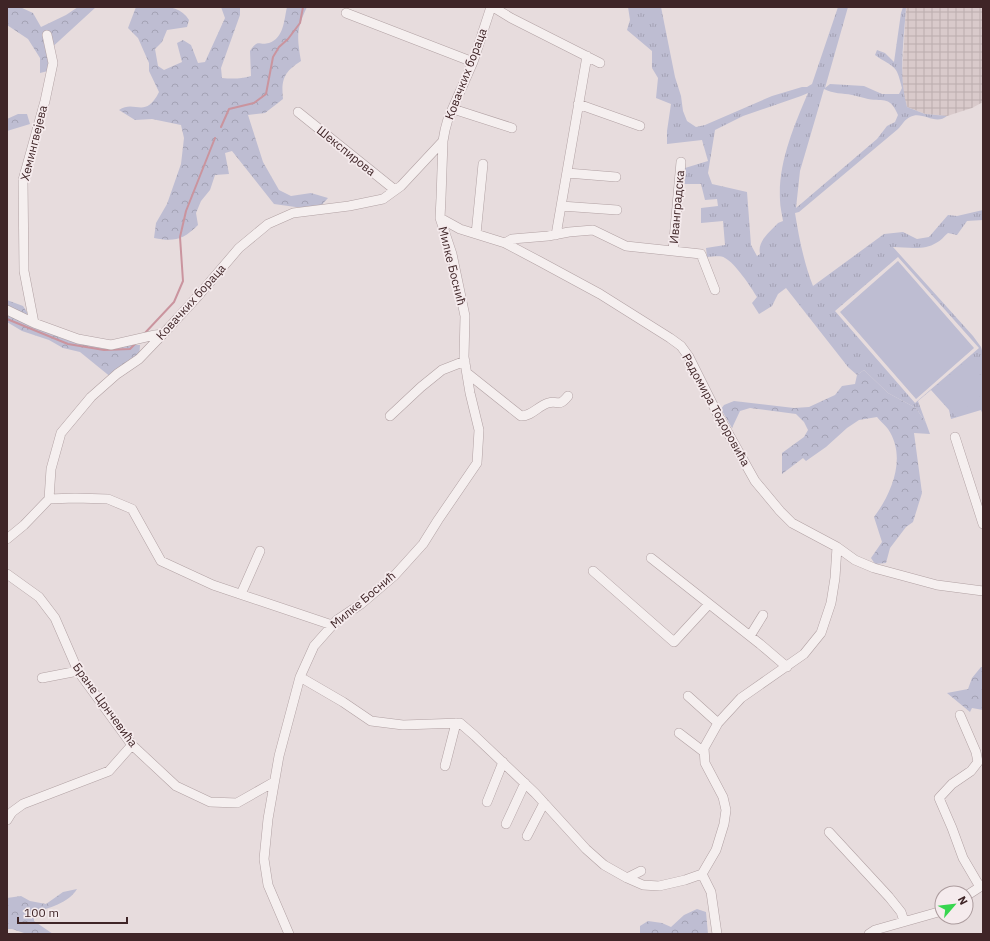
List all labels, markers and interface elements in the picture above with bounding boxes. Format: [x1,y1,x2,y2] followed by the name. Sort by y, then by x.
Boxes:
[441,25,490,122] street label: Ковачких бораца
[17,103,50,182] street label: Хемингвејева
[314,122,379,179] street label: Шекспирова
[666,169,687,244] street label: Иванградска
[435,225,470,307] street label: Милке Боснић
[153,260,229,343] street label: Ковачких бораца
[679,351,754,469] street label: Радомира Тодоровића
[327,568,398,631] street label: Милке Боснић
[70,660,141,750] street label: Бране Црнчевића
[934,885,974,925] north arrow
[955,894,971,907] text: N
[18,899,127,925] scale bar
[24,905,59,920] text: 100 m

